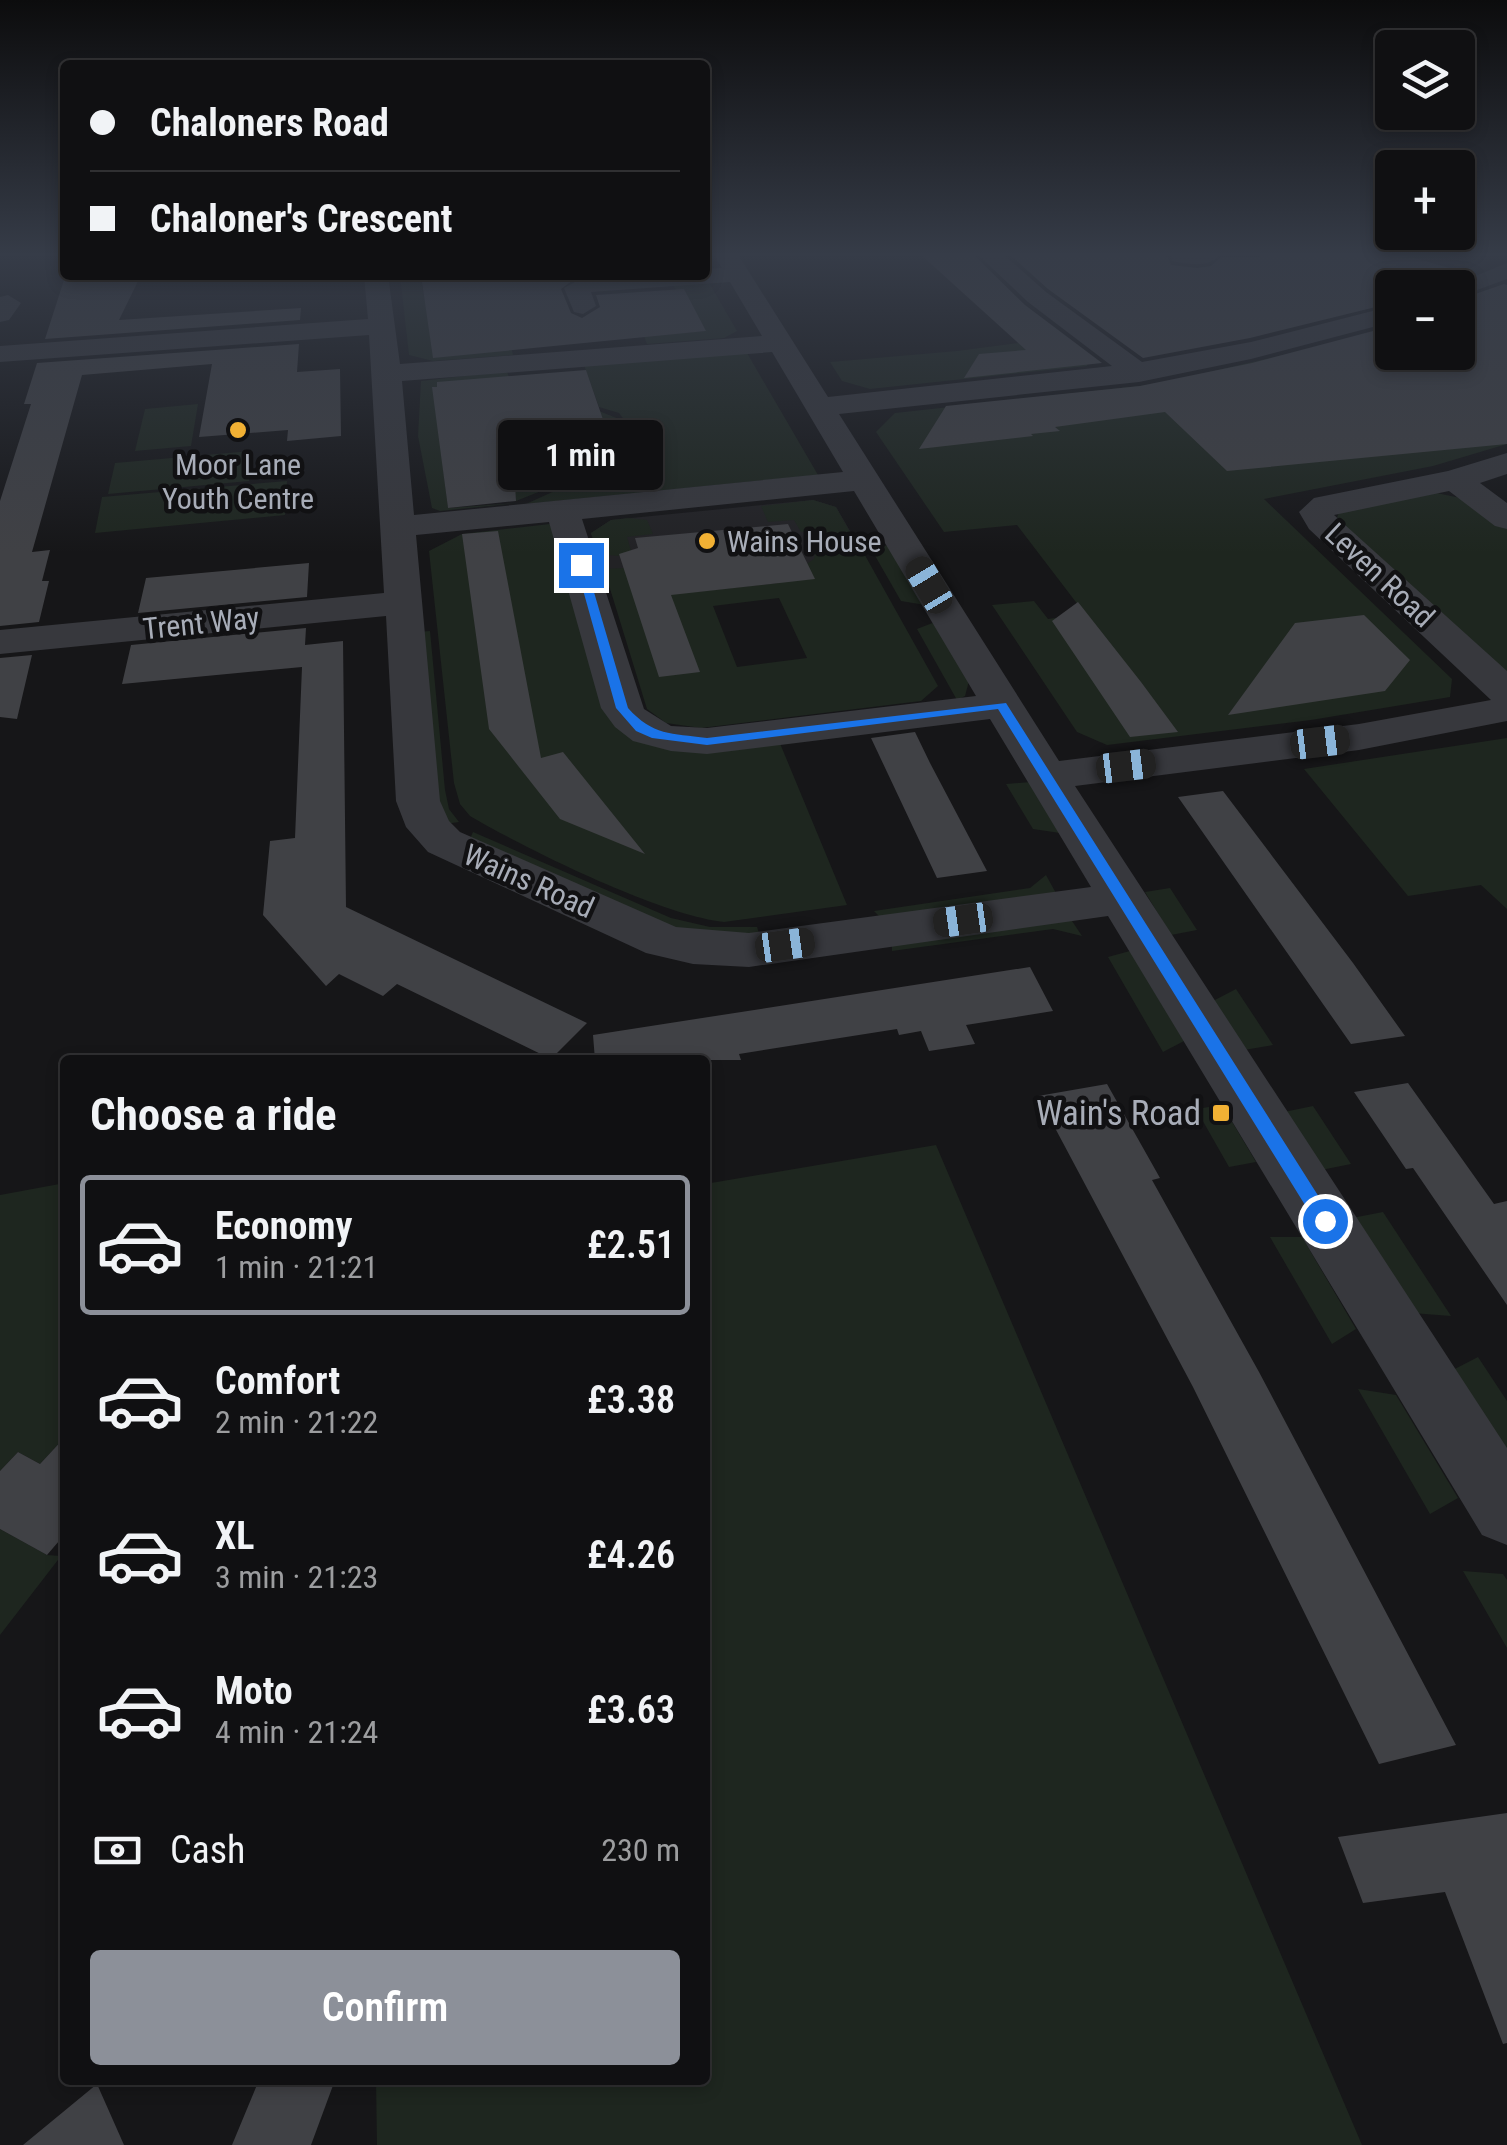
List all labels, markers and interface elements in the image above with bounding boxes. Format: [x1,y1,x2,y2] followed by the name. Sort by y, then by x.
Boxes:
[1375,30,1475,370] map controls
[1375,30,1475,130] button: layers
[150,101,389,145] text: Chaloners Road
[1375,150,1475,250] button: +
[150,197,452,241] text: Chaloner's Crescent
[1375,270,1475,370] button: −
[227,419,249,441] marker: Moor Lane Youth Centre
[498,420,664,490] callout: 1 min
[545,436,616,474] text: 1 min
[162,447,314,516] place label: Moor Lane Youth Centre
[1318,516,1442,634] street label: Leven Road
[727,524,882,559] place label: Wains House
[696,530,718,552] marker: Wains House
[559,543,604,588] route end
[901,552,957,618] car
[141,599,261,647] street label: Trent Way
[1288,723,1352,761] car
[1094,747,1158,785] car
[458,837,600,925] street label: Wains Road
[931,901,995,939] car
[753,926,817,964] car
[90,1088,337,1141] text: Choose a ride
[1036,1093,1201,1134] place label: Wain's Road
[1210,1102,1232,1124] marker: Wain's Road
[1303,1199,1348,1244] route start
[95,1200,185,1290] icon: car
[215,1204,352,1248] text: Economy
[587,1223,675,1267] text: £2.51
[215,1248,378,1286] text: 1 min · 21:21
[95,1355,185,1445] icon: car
[215,1359,340,1403] text: Comfort
[587,1378,675,1422] text: £3.38
[215,1403,378,1441] text: 2 min · 21:22
[95,1510,185,1600] icon: car
[215,1514,254,1558] text: XL
[587,1533,675,1577] text: £4.26
[215,1558,378,1596] text: 3 min · 21:23
[95,1665,185,1755] icon: car
[215,1669,293,1713] text: Moto
[587,1688,675,1732] text: £3.63
[215,1713,378,1751] text: 4 min · 21:24
[90,1823,145,1878] icon: cash
[170,1828,245,1872] text: Cash
[601,1831,680,1869] text: 230 m
[90,1950,680,2065] button: Confirm

